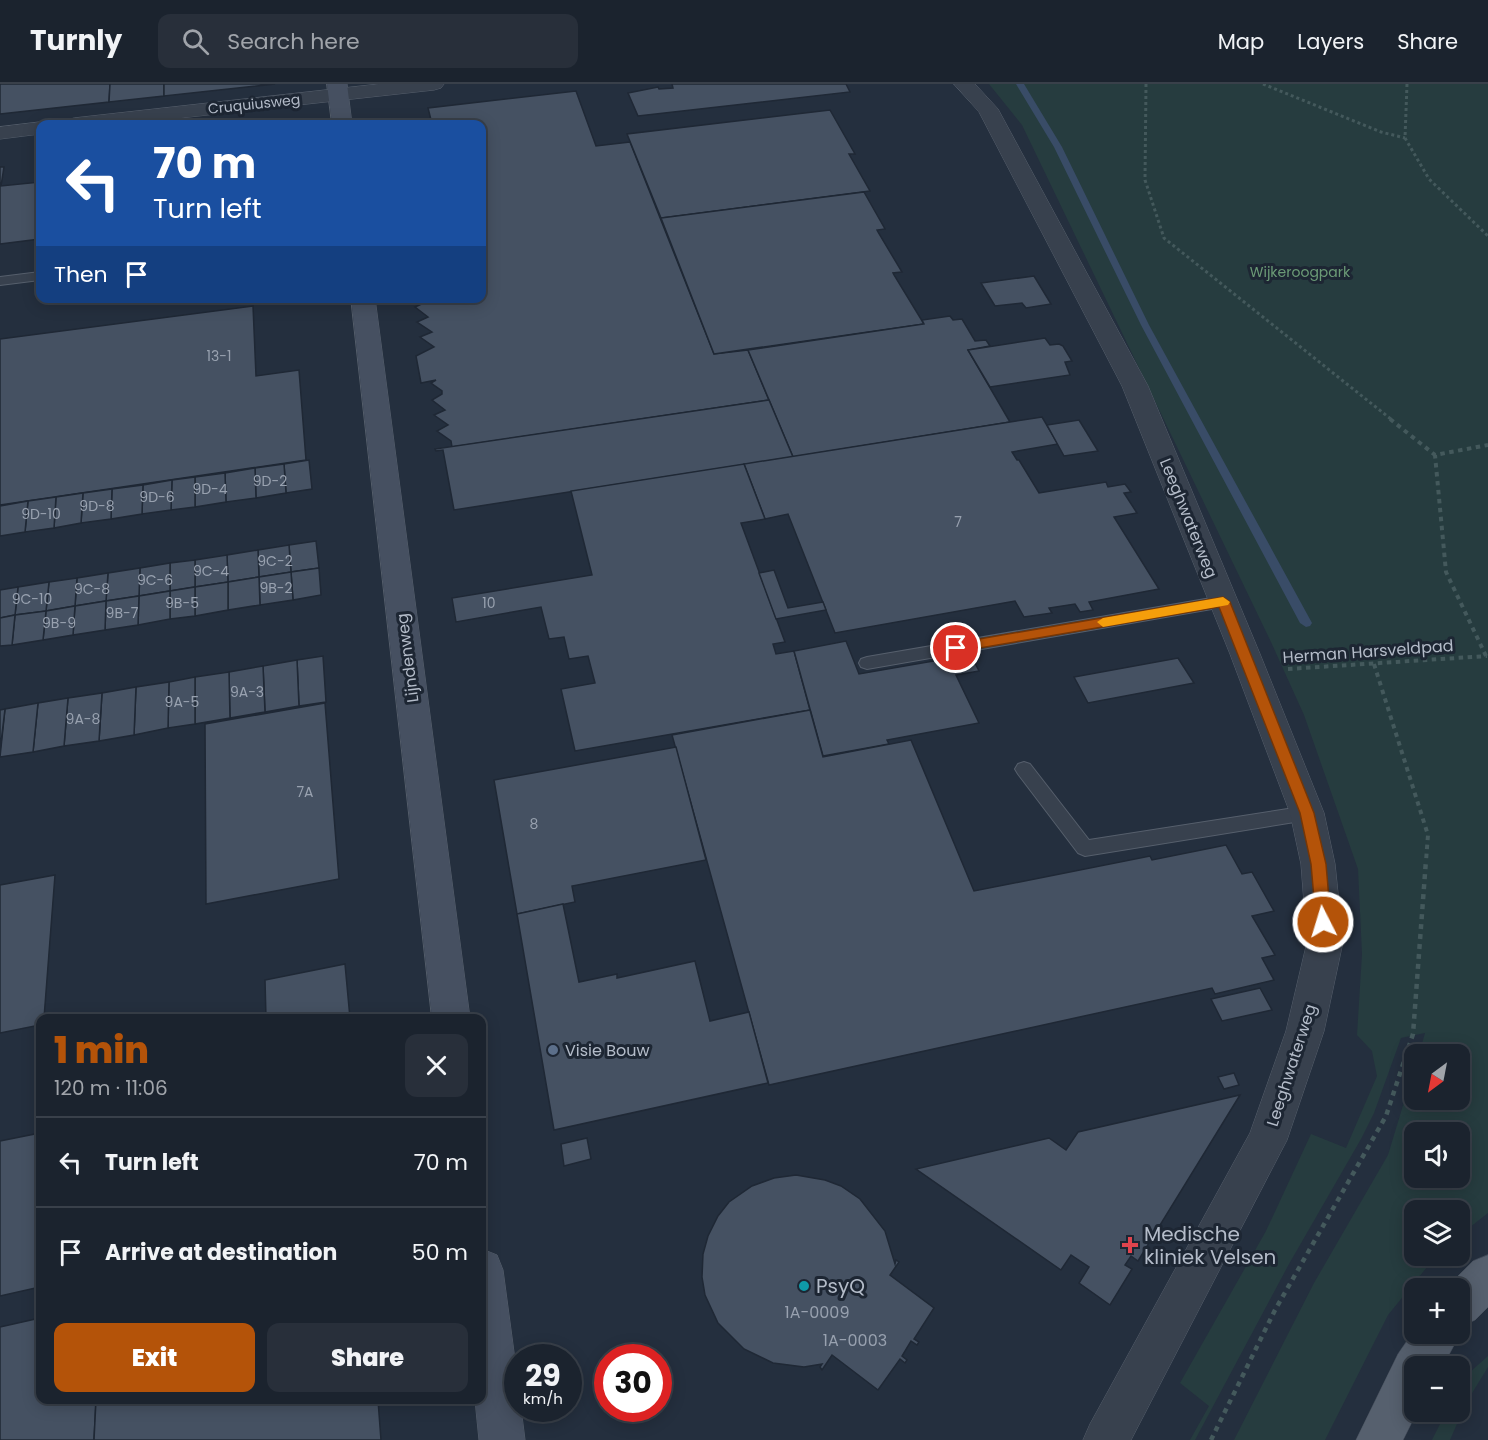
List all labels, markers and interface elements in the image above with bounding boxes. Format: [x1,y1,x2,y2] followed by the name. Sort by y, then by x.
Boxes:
[158,14,578,68] search box
[30,21,122,60] text: Turnly
[179,25,212,58] icon: search
[227,26,360,57] text: Search here
[1218,27,1264,56] text: Map
[1297,27,1364,56] text: Layers
[1397,27,1458,56] text: Share
[207,89,301,119] street label: Cruquiusweg
[153,134,256,193] text: 70 m
[54,144,132,222] icon: left
[153,190,262,227] text: Turn left
[120,258,153,291] icon: arrive
[54,259,108,290] text: Then
[1250,262,1351,282] park label: Wijkeroogpark
[207,346,231,366] house number: 13-1
[1154,455,1223,582] street label: Leeghwaterweg
[253,471,287,491] house number: 9D-2
[192,479,228,499] house number: 9D-4
[139,487,175,507] house number: 9D-6
[79,496,115,516] house number: 9D-8
[21,504,61,524] house number: 9D-10
[954,512,962,532] house number: 7
[257,551,293,571] house number: 9C-2
[193,561,229,581] house number: 9C-4
[137,570,173,590] house number: 9C-6
[259,578,293,598] house number: 9B-2
[74,579,110,599] house number: 9C-8
[12,589,52,609] house number: 9C-10
[165,593,199,613] house number: 9B-5
[482,593,496,613] house number: 10
[106,603,139,623] house number: 9B-7
[391,612,424,704] street label: Lijndenweg
[42,613,76,633] house number: 9B-9
[930,622,981,673] pin
[939,631,972,664] icon: arrive
[1282,634,1454,669] street label: Herman Harsveldpad
[230,682,264,702] house number: 9A-3
[165,692,199,712] house number: 9A-5
[66,709,101,729] house number: 9A-8
[296,782,314,802] house number: 7A
[530,814,539,834] house number: 8
[1291,890,1355,954] position arrow
[1261,1001,1322,1129] street label: Leeghwaterweg
[54,1025,149,1076] text: 1 min
[405,1034,468,1097] button: close
[565,1039,650,1062] place label: Visie Bouw
[546,1043,560,1057] marker: Visie Bouw
[1404,1044,1470,1110] north arrow
[1404,1044,1470,1422] map controls
[54,1074,168,1102] text: 120 m · 11:06
[1404,1122,1470,1188] button: sound
[54,1146,87,1179] icon: left
[105,1147,199,1178] text: Turn left
[414,1147,468,1178] text: 70 m
[1404,1200,1470,1266] button: layers
[1144,1220,1276,1271] place label: Medische kliniek Velsen
[54,1236,87,1269] icon: arrive
[1121,1236,1139,1254] marker: Medische kliniek Velsen
[105,1237,337,1268] text: Arrive at destination
[412,1237,468,1268] text: 50 m
[816,1272,865,1300] place label: PsyQ
[1404,1278,1470,1344] button: +
[797,1279,811,1293] marker: PsyQ
[785,1301,849,1324] house number: 1A-0009
[54,1323,255,1392] button: Exit
[267,1323,468,1392] button: Share
[823,1329,887,1352] house number: 1A-0003
[594,1344,672,1422] speed limit sign: 30
[525,1354,561,1397] text: 29
[1404,1356,1470,1422] button: −
[523,1388,563,1409] text: km/h

